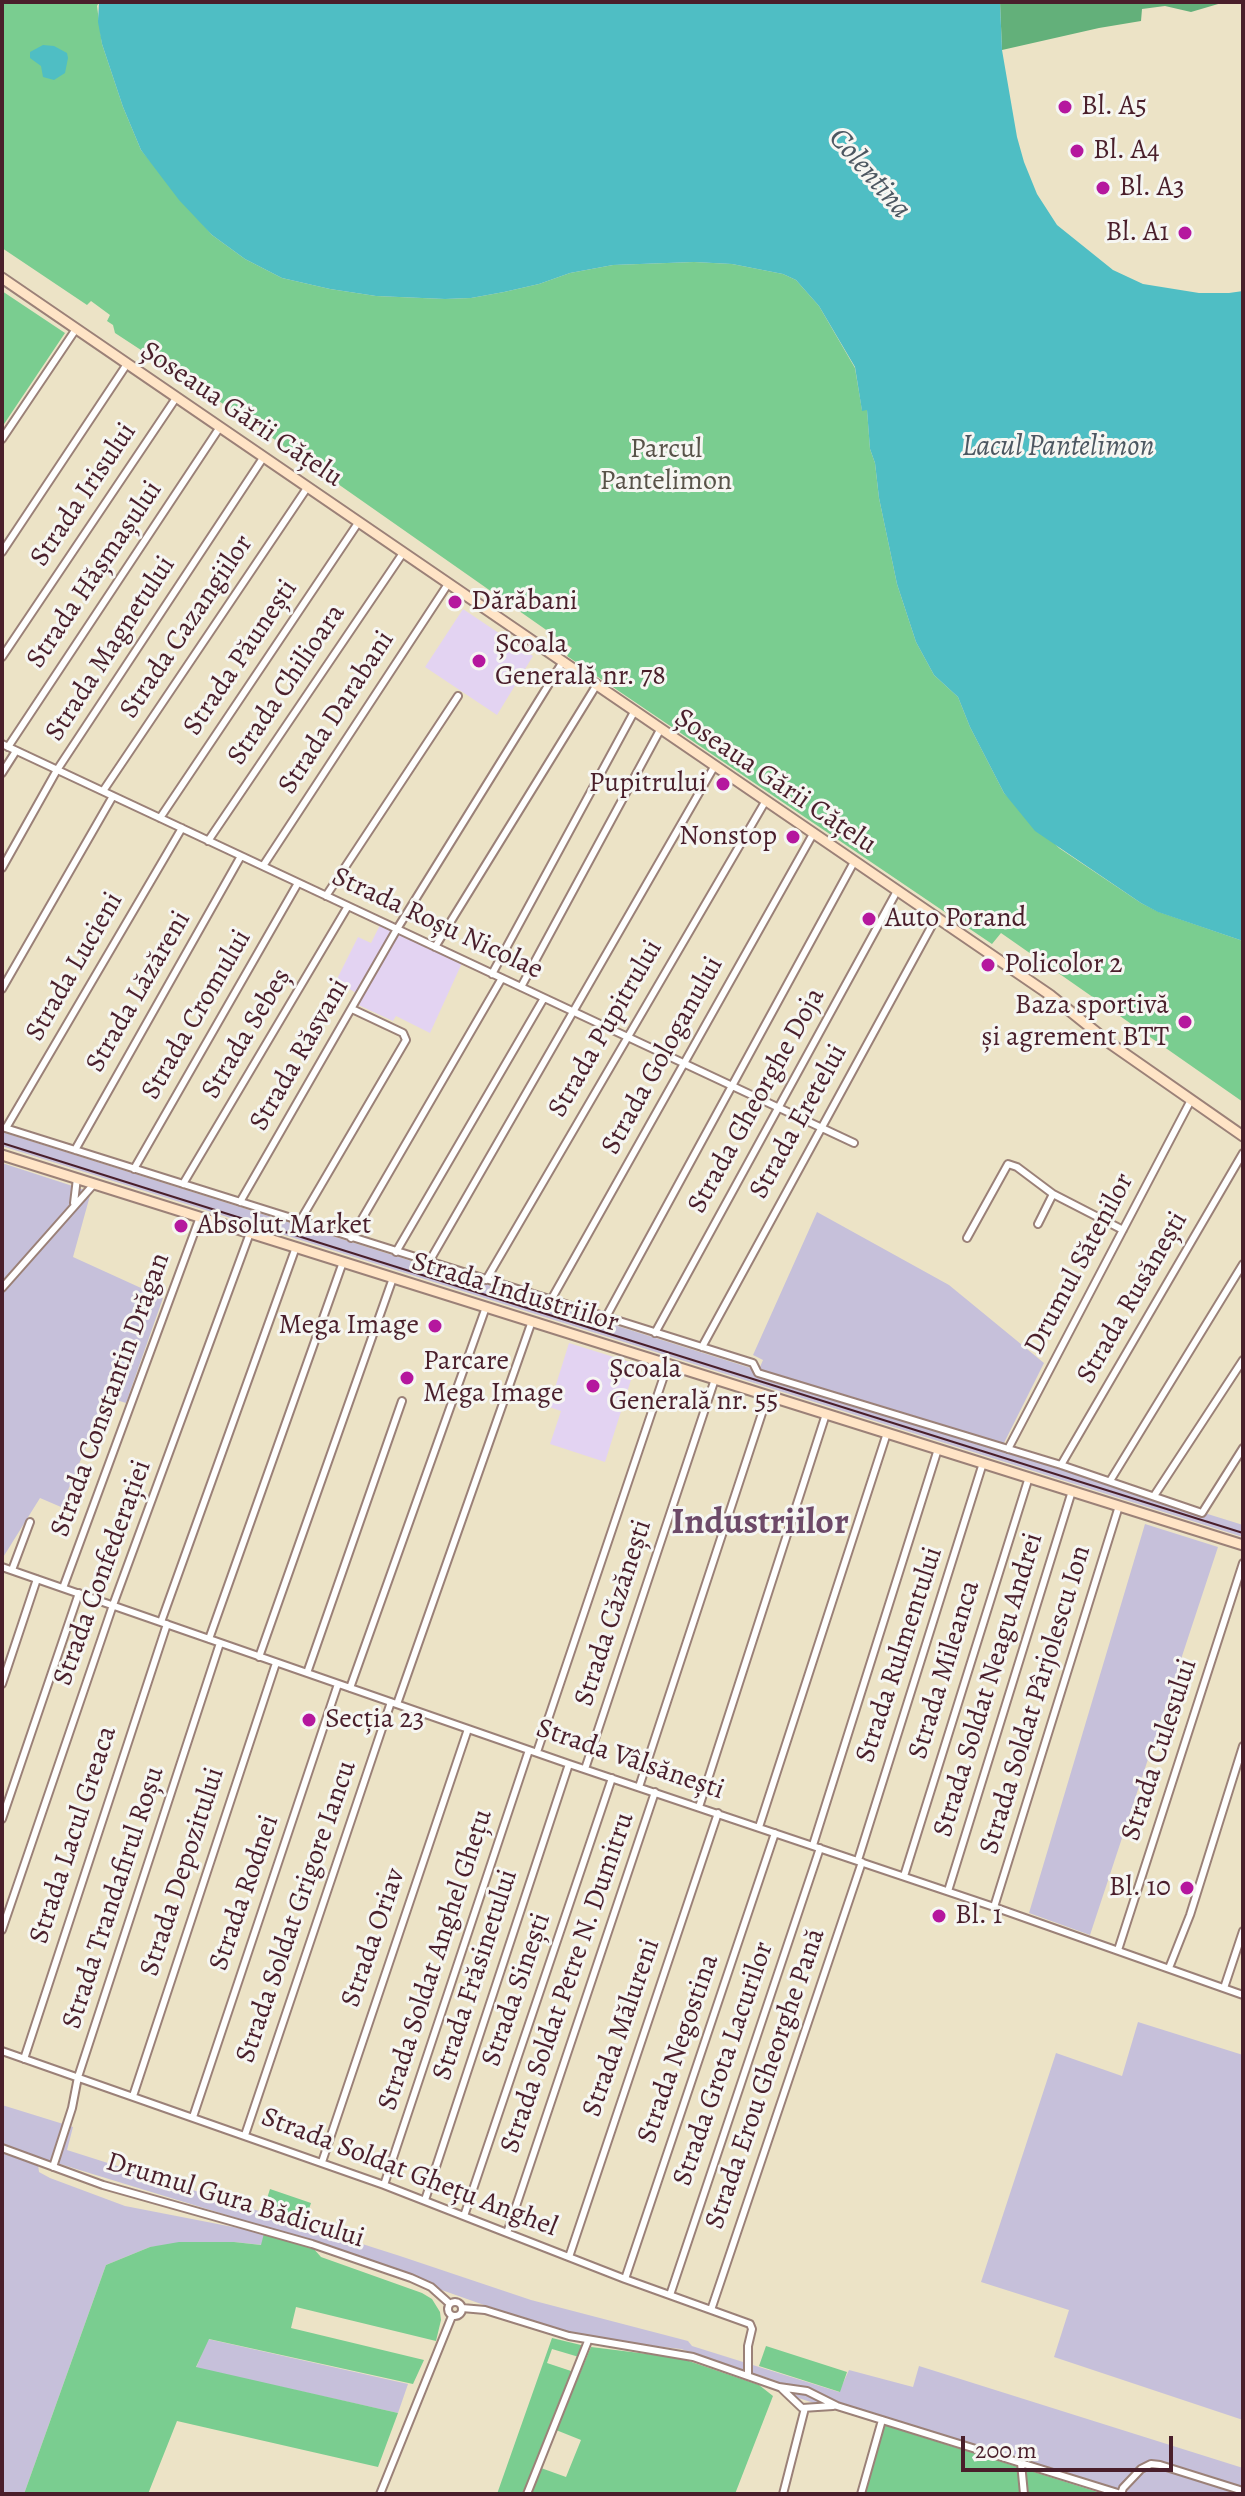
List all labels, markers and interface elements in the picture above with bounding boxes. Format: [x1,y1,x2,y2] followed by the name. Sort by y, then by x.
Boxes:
[1081,90,1147,124] place label: Bl. A5
[1056,98,1074,116] marker: Bl. A5
[820,121,918,227] water label: Colentina
[1093,134,1160,168] place label: Bl. A4
[1068,142,1086,160] marker: Bl. A4
[1119,171,1185,205] place label: Bl. A3
[1094,179,1112,197] marker: Bl. A3
[1105,216,1169,250] place label: Bl. A1
[1176,224,1194,242] marker: Bl. A1
[134,335,348,495] street label: Șoseaua Gării Cățelu
[24,417,144,573] street label: Strada Irisului
[962,430,1154,466] water label: Lacul Pantelimon
[600,433,732,499] park label: Parcul Pantelimon
[20,475,170,675] street label: Strada Hășmașului
[113,529,261,725] street label: Strada Cazangiilor
[39,550,183,748] street label: Strada Magnetului
[177,574,305,742] street label: Strada Păunești
[471,585,578,619] place label: Dărăbani
[446,593,464,611] marker: Dărăbani
[221,598,353,772] street label: Strada Chilioara
[272,625,402,801] street label: Strada Darabani
[495,628,666,694] place label: Școala Generală nr. 78
[470,652,488,670] marker: Școala Generală nr. 78
[668,702,882,862] street label: Șoseaua Gării Cățelu
[589,767,707,801] place label: Pupitrului
[714,775,732,793] marker: Pupitrului
[679,820,777,854] place label: Nonstop
[784,828,802,846] marker: Nonstop
[326,860,548,988] street label: Strada Roșu Nicolae
[19,887,131,1047] street label: Strada Lucieni
[885,902,1027,936] place label: Auto Porand
[79,905,199,1079] street label: Strada Lăzăreni
[860,910,878,928] marker: Auto Porand
[135,924,259,1106] street label: Strada Cromului
[542,934,670,1124] street label: Strada Pupitrului
[1004,948,1123,982] place label: Policolor 2
[595,951,731,1161] street label: Strada Gologanului
[979,956,997,974] marker: Policolor 2
[195,963,299,1105] street label: Strada Sebeș
[243,973,357,1137] street label: Strada Răsvani
[681,982,833,1220] street label: Strada Gheorghe Doja
[981,989,1169,1055] place label: Baza sportivă și agrement BTT
[1176,1013,1194,1031] marker: Baza sportivă și agrement BTT
[743,1039,855,1205] street label: Strada Eretelui
[1018,1168,1142,1360] street label: Drumul Sătenilor
[1070,1206,1196,1390] street label: Strada Rusănești
[197,1209,371,1243] place label: Absolut Market
[172,1217,190,1235] marker: Absolut Market
[407,1245,623,1341] street label: Strada Industriilor
[44,1248,178,1542] street label: Strada Constantin Drăgan
[279,1309,419,1343] place label: Mega Image
[426,1317,444,1335] marker: Mega Image
[423,1345,563,1411] place label: Parcare Mega Image
[609,1353,778,1419] place label: Școala Generală nr. 55
[398,1369,416,1387] marker: Parcare Mega Image
[584,1377,602,1395] marker: Școala Generală nr. 55
[47,1456,159,1690] street label: Strada Confederației
[671,1502,849,1546] district label: Industriilor
[568,1516,660,1710] street label: Strada Căzănești
[927,1529,1051,1841] street label: Strada Soldat Neagu Andrei
[973,1542,1099,1858] street label: Strada Soldat Pârjolescu Ion
[849,1543,951,1767] street label: Strada Rulmentului
[902,1577,988,1763] street label: Strada Mileanca
[1115,1655,1205,1845] street label: Strada Culesului
[325,1703,424,1737] place label: Secția 23
[300,1711,318,1729] marker: Secția 23
[532,1712,728,1808] street label: Strada Vâlsănești
[23,1722,125,1948] street label: Strada Lacul Greaca
[229,1757,365,2067] street label: Strada Soldat Grigore Iancu
[56,1763,172,2033] street label: Strada Trandafirul Roșu
[133,1764,233,1980] street label: Strada Depozitului
[371,1805,501,2115] street label: Strada Soldat Anghel Ghețu
[494,1808,642,2158] street label: Strada Soldat Petre N. Dumitru
[203,1811,287,1975] street label: Strada Rodnei
[335,1864,413,2012] street label: Strada Oriav
[426,1865,526,2085] street label: Strada Frăsinetului
[1109,1871,1171,1905] place label: Bl. 10
[1178,1879,1196,1897] marker: Bl. 10
[955,1899,1002,1933] place label: Bl. 1
[930,1907,948,1925] marker: Bl. 1
[475,1909,559,2071] street label: Strada Sinești
[699,1924,833,2234] street label: Strada Erou Gheorghe Pană
[576,1935,668,2121] street label: Strada Mălureni
[666,1938,782,2190] street label: Strada Grota Lacurilor
[631,1950,727,2148] street label: Strada Negostina
[256,2101,562,2245] street label: Strada Soldat Ghețu Anghel
[102,2146,368,2256] street label: Drumul Gura Bădicului
[965,2420,1177,2470] scale bar
[975,2434,1037,2466] text: 200 m

